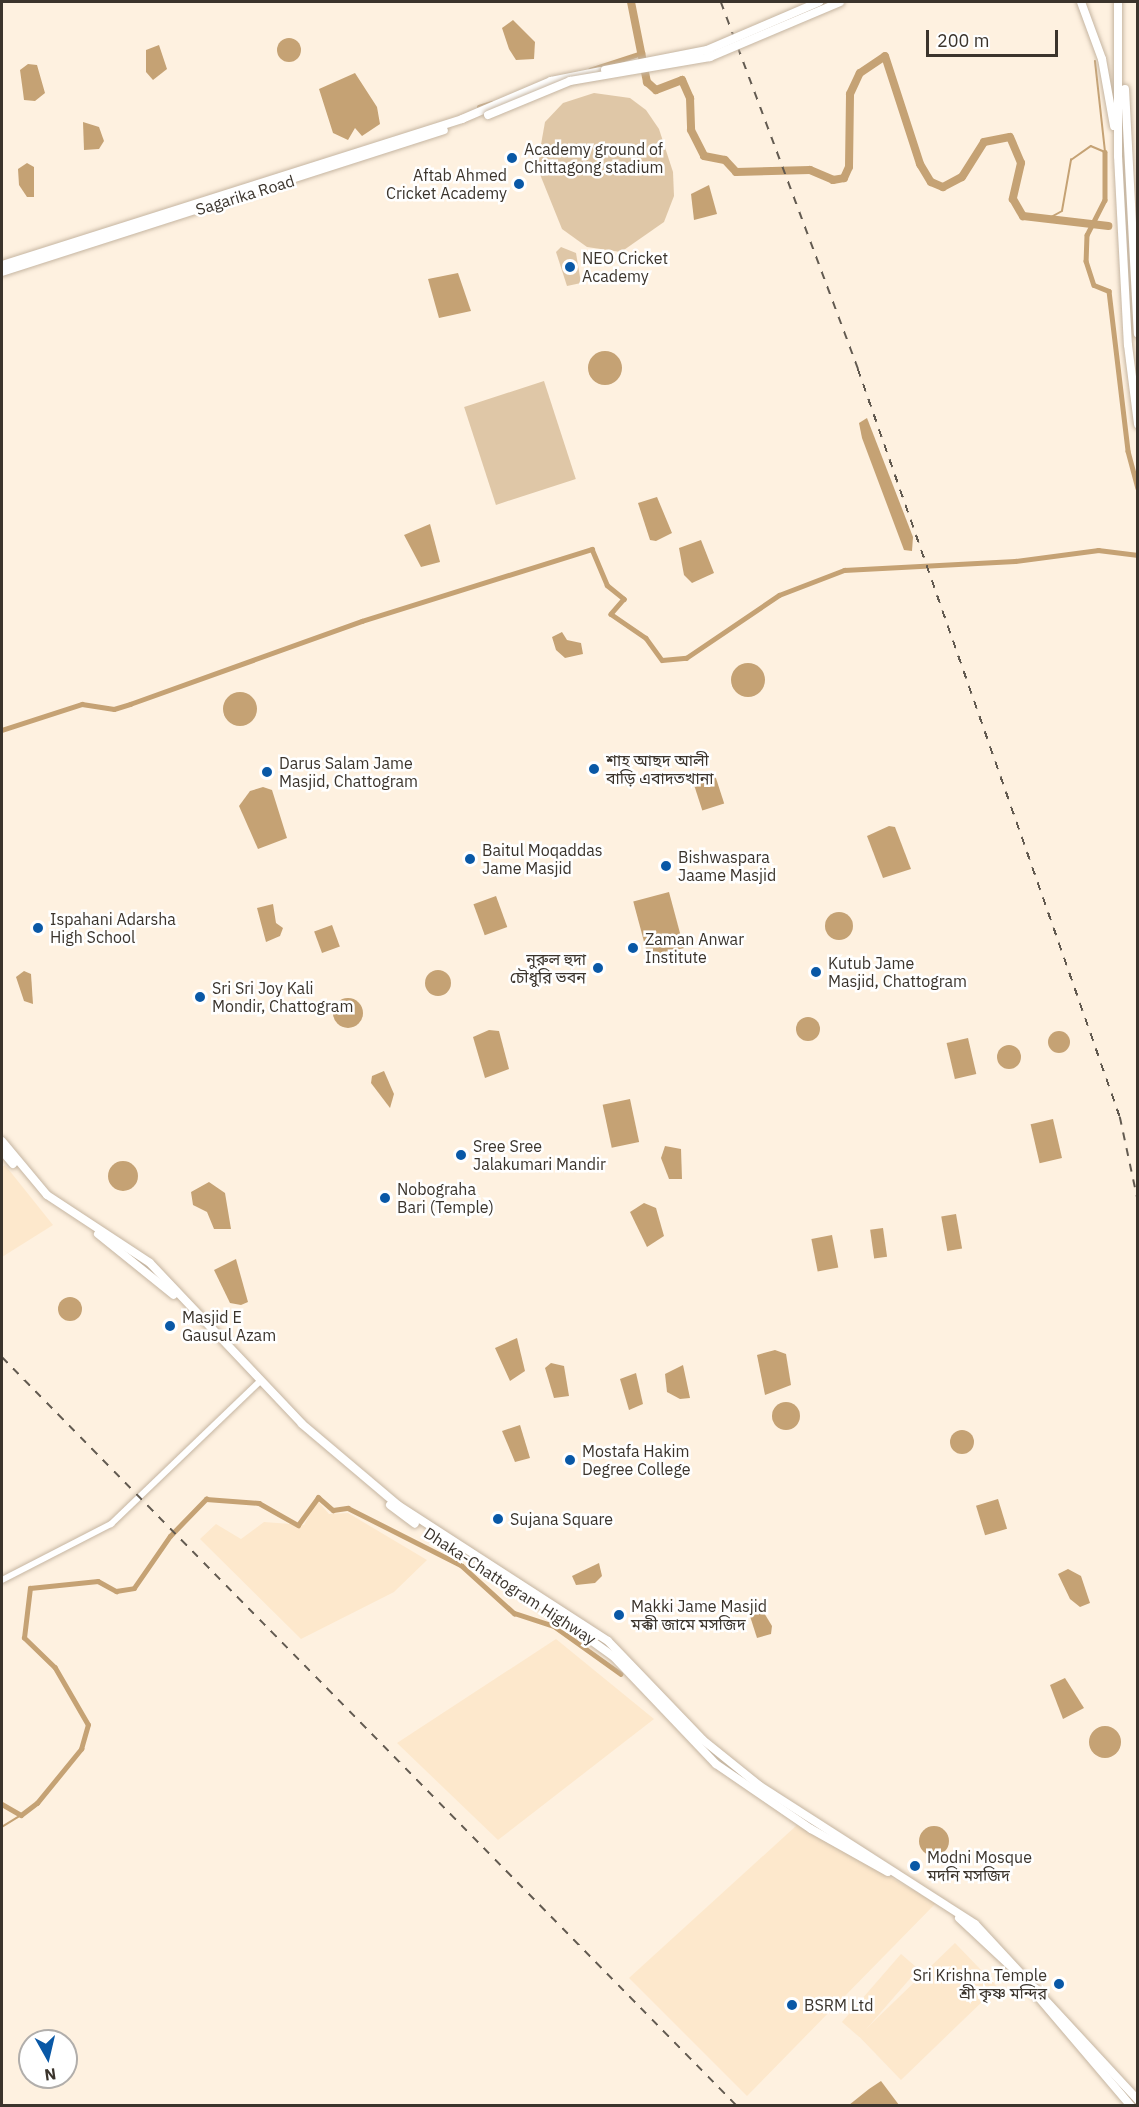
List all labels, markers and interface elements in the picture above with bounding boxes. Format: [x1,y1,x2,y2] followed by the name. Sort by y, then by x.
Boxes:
[929,18,1061,56] scale bar
[937,29,989,52] text: 200 m
[524,139,663,177] place label: Academy ground of Chittagong stadium
[505,151,519,165] marker: Academy ground of Chittagong stadium
[386,165,507,203] place label: Aftab Ahmed Cricket Academy
[193,171,297,219] street label: Sagarika Road
[512,177,526,191] marker: Aftab Ahmed Cricket Academy
[582,248,668,286] place label: NEO Cricket Academy
[563,260,577,274] marker: NEO Cricket Academy
[606,750,714,788] place label: শাহ আছদ আলী বাড়ি এবাদতখানা
[279,753,418,791] place label: Darus Salam Jame Masjid, Chattogram
[587,762,601,776] marker: শাহ আছদ আলী বাড়ি এবাদতখানা
[260,765,274,779] marker: Darus Salam Jame Masjid, Chattogram
[482,840,602,878] place label: Baitul Moqaddas Jame Masjid
[678,847,776,885] place label: Bishwaspara Jaame Masjid
[463,852,477,866] marker: Baitul Moqaddas Jame Masjid
[659,859,673,873] marker: Bishwaspara Jaame Masjid
[50,909,176,947] place label: Ispahani Adarsha High School
[31,921,45,935] marker: Ispahani Adarsha High School
[645,929,744,967] place label: Zaman Anwar Institute
[626,941,640,955] marker: Zaman Anwar Institute
[510,949,586,987] place label: নুরুল হুদা চৌধুরি ভবন
[828,953,967,991] place label: Kutub Jame Masjid, Chattogram
[591,961,605,975] marker: নুরুল হুদা চৌধুরি ভবন
[809,965,823,979] marker: Kutub Jame Masjid, Chattogram
[212,978,353,1016] place label: Sri Sri Joy Kali Mondir, Chattogram
[193,990,207,1004] marker: Sri Sri Joy Kali Mondir, Chattogram
[473,1136,606,1174] place label: Sree Sree Jalakumari Mandir
[454,1148,468,1162] marker: Sree Sree Jalakumari Mandir
[397,1179,494,1217] place label: Nobograha Bari (Temple)
[378,1191,392,1205] marker: Nobograha Bari (Temple)
[182,1307,276,1345] place label: Masjid E Gausul Azam
[163,1319,177,1333] marker: Masjid E Gausul Azam
[582,1441,691,1479] place label: Mostafa Hakim Degree College
[563,1453,577,1467] marker: Mostafa Hakim Degree College
[510,1509,613,1529] place label: Sujana Square
[491,1512,505,1526] marker: Sujana Square
[420,1523,600,1649] street label: Dhaka-Chattogram Highway
[631,1596,767,1634] place label: Makki Jame Masjid মক্কী জামে মসজিদ
[612,1608,626,1622] marker: Makki Jame Masjid মক্কী জামে মসজিদ
[927,1847,1032,1885] place label: Modni Mosque মদনি মসজিদ
[908,1859,922,1873] marker: Modni Mosque মদনি মসজিদ
[913,1965,1047,2003] place label: Sri Krishna Temple শ্রী কৃষ্ণ মন্দির
[1052,1977,1066,1991] marker: Sri Krishna Temple শ্রী কৃষ্ণ মন্দির
[804,1995,873,2015] place label: BSRM Ltd
[785,1998,799,2012] marker: BSRM Ltd
[18,2029,78,2089] north arrow
[43,2064,57,2086] text: N

